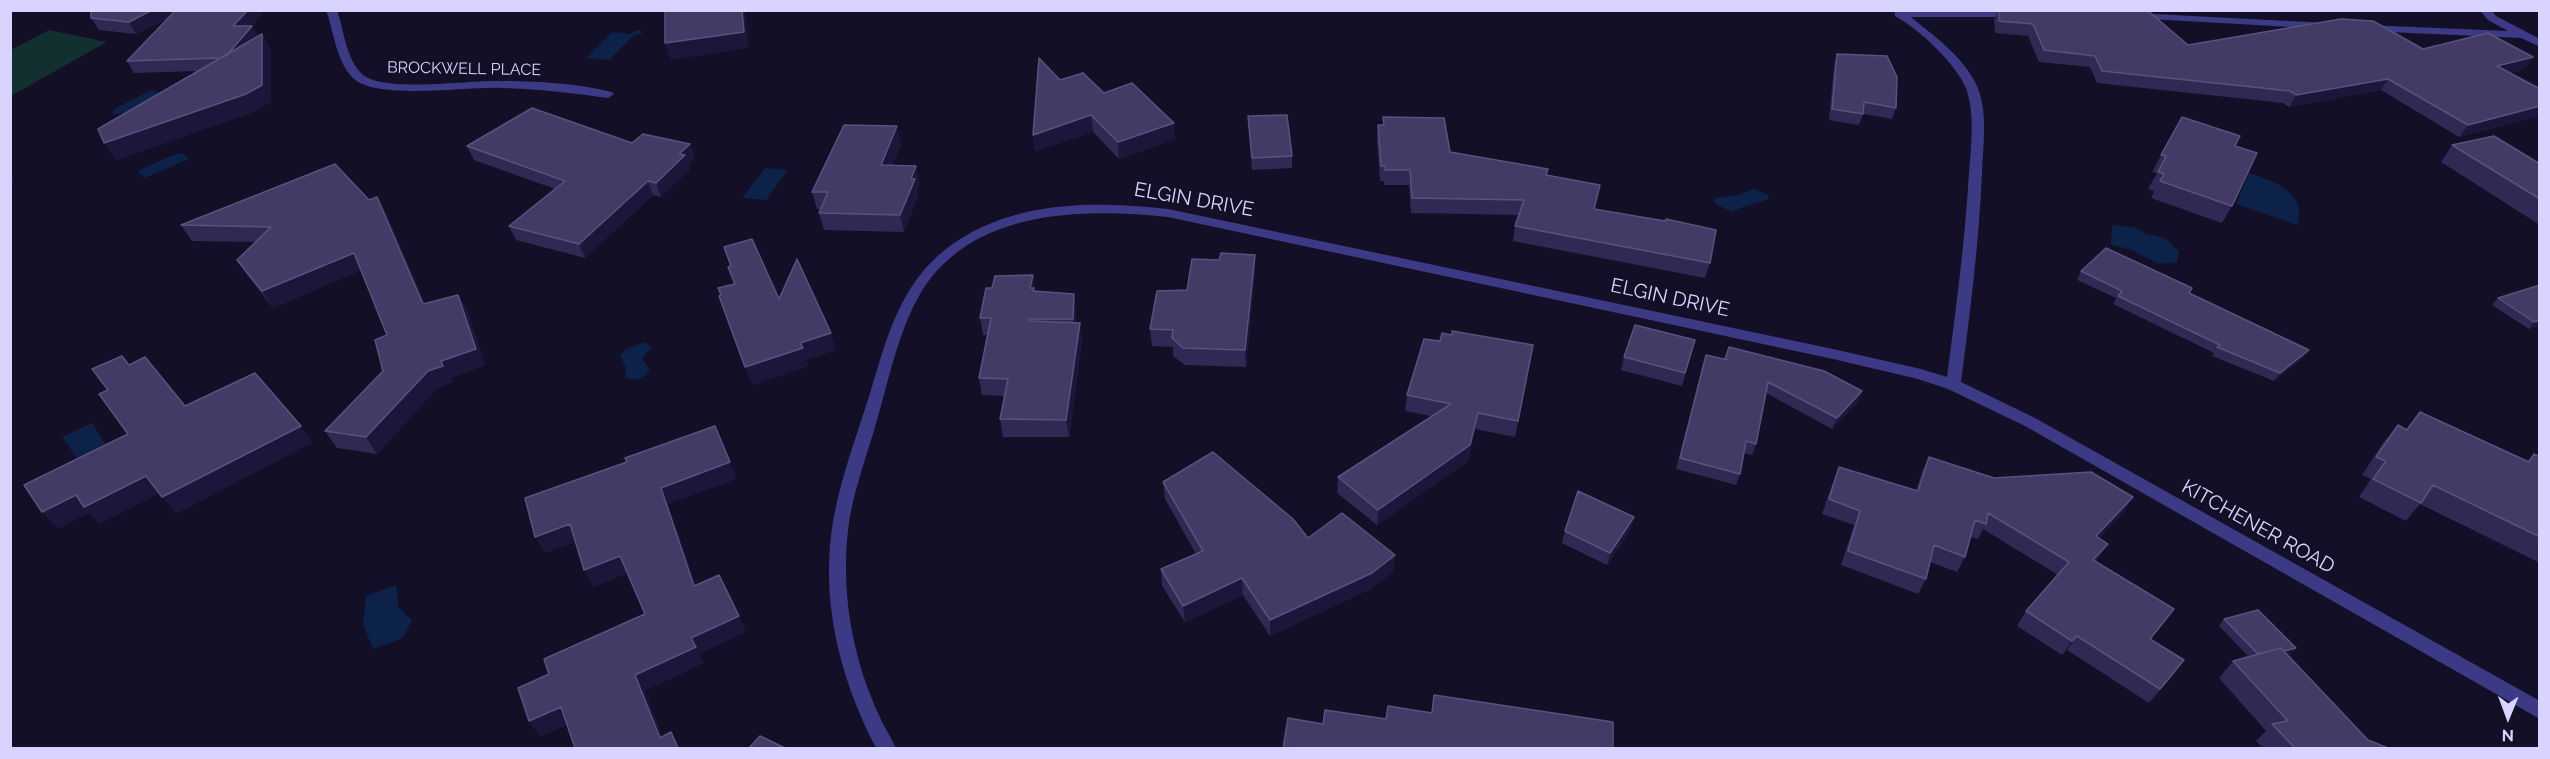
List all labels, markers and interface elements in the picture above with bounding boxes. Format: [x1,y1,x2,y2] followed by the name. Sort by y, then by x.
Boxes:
[387,58,541,80] street label: BROCKWELL PLACE
[1132,178,1256,222] street label: ELGIN DRIVE
[1608,274,1732,322] street label: ELGIN DRIVE
[2177,475,2339,579] street label: KITCHENER ROAD
[2478,687,2538,747] north arrow
[2501,726,2514,745] text: N

